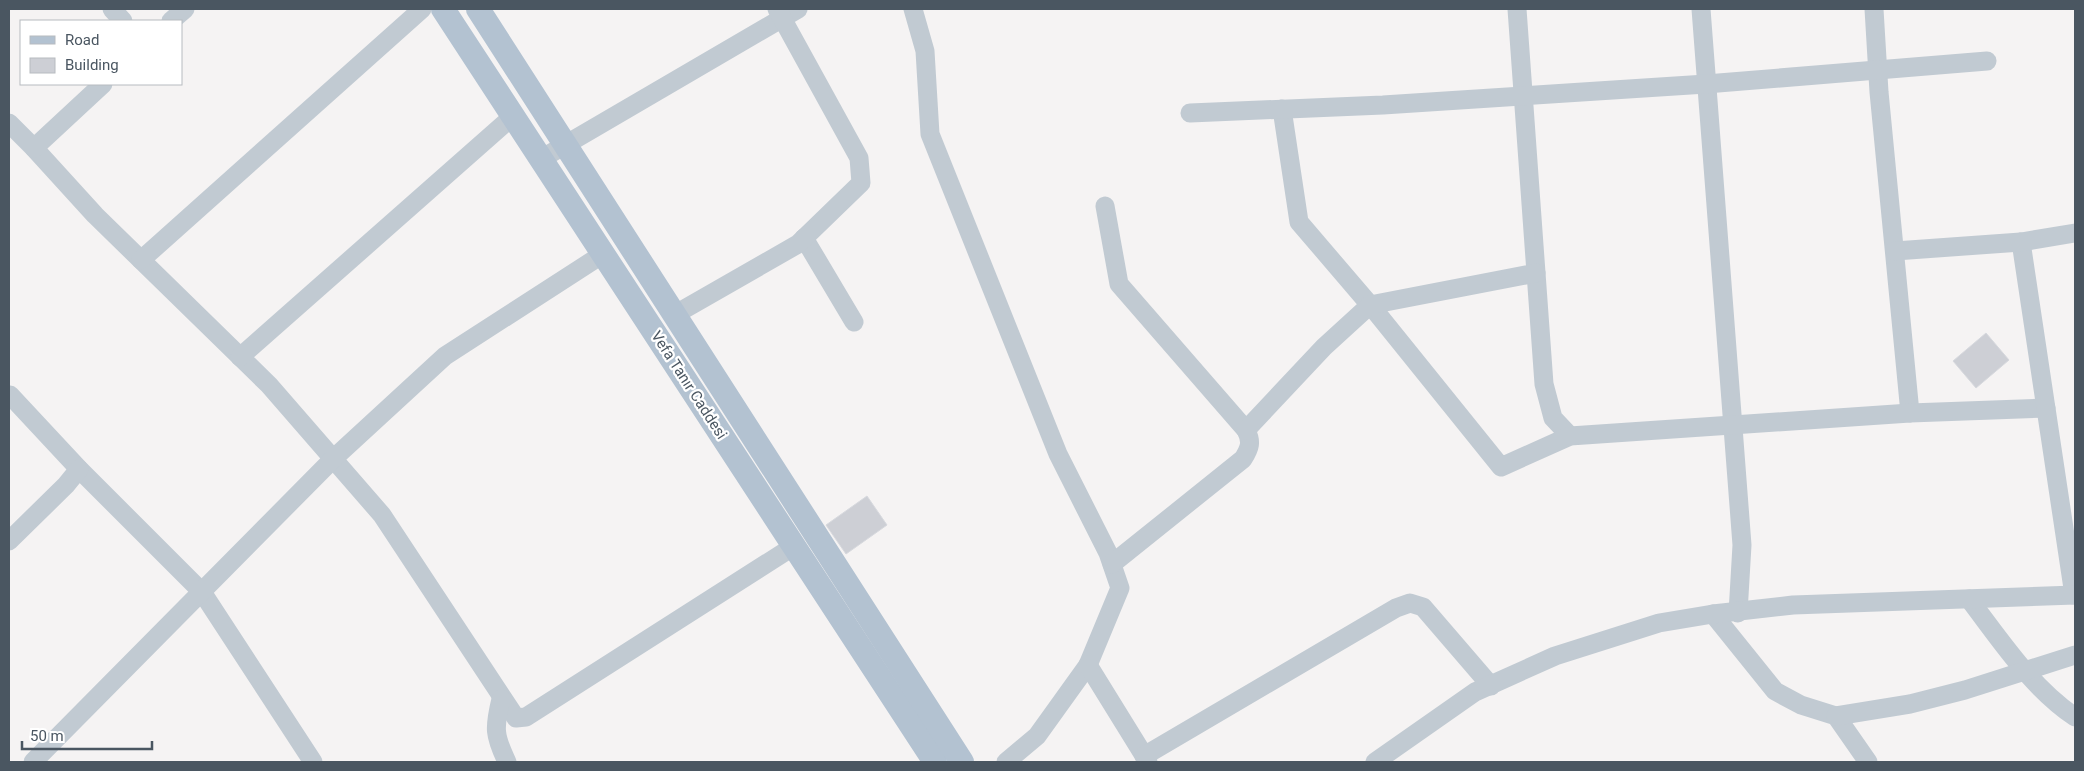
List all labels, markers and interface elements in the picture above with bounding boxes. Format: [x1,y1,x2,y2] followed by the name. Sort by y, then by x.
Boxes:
[20,20,182,85] legend
[65,31,99,49] text: Road
[65,56,119,74] text: Building
[647,328,731,442] street label: Vefa Tanır Caddesi
[22,718,152,750] scale bar
[30,727,64,745] text: 50 m

